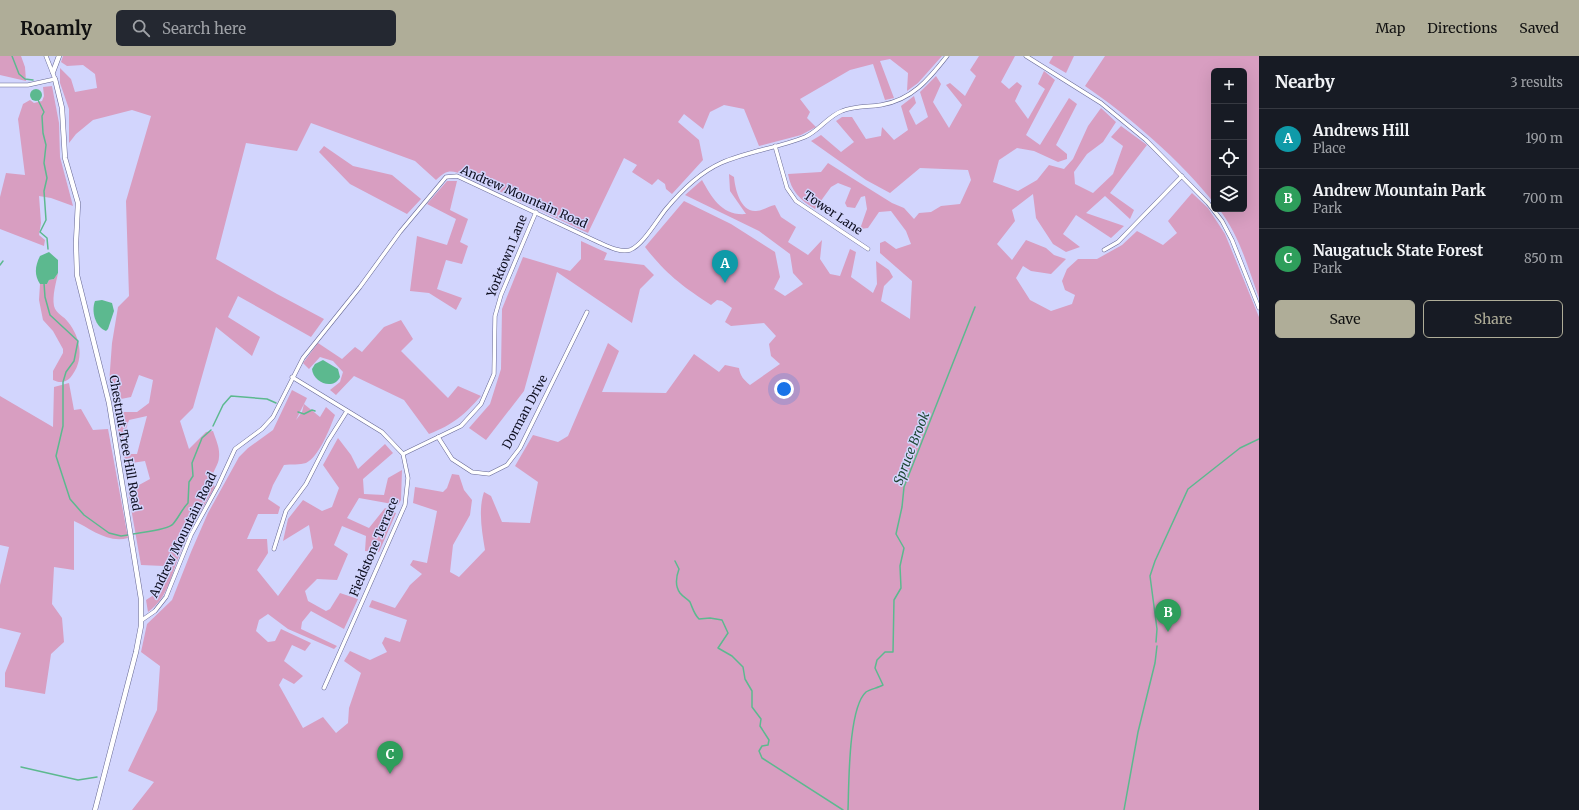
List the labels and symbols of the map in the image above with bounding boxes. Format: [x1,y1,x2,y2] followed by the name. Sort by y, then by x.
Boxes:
[458,161,590,231] street label: Andrew Mountain Road
[801,187,866,238] street label: Tower Lane
[483,212,530,300] street label: Yorktown Lane
[712,250,738,283] pin: A
[499,372,550,451] street label: Dorman Drive
[106,374,145,512] street label: Chestnut Tree Hill Road
[774,379,794,399] your location
[890,409,933,487] water label: Spruce Brook
[145,470,219,601] street label: Andrew Mountain Road
[346,495,401,599] street label: Fieldstone Terrace
[1155,599,1181,632] pin: B
[377,741,403,774] pin: C

